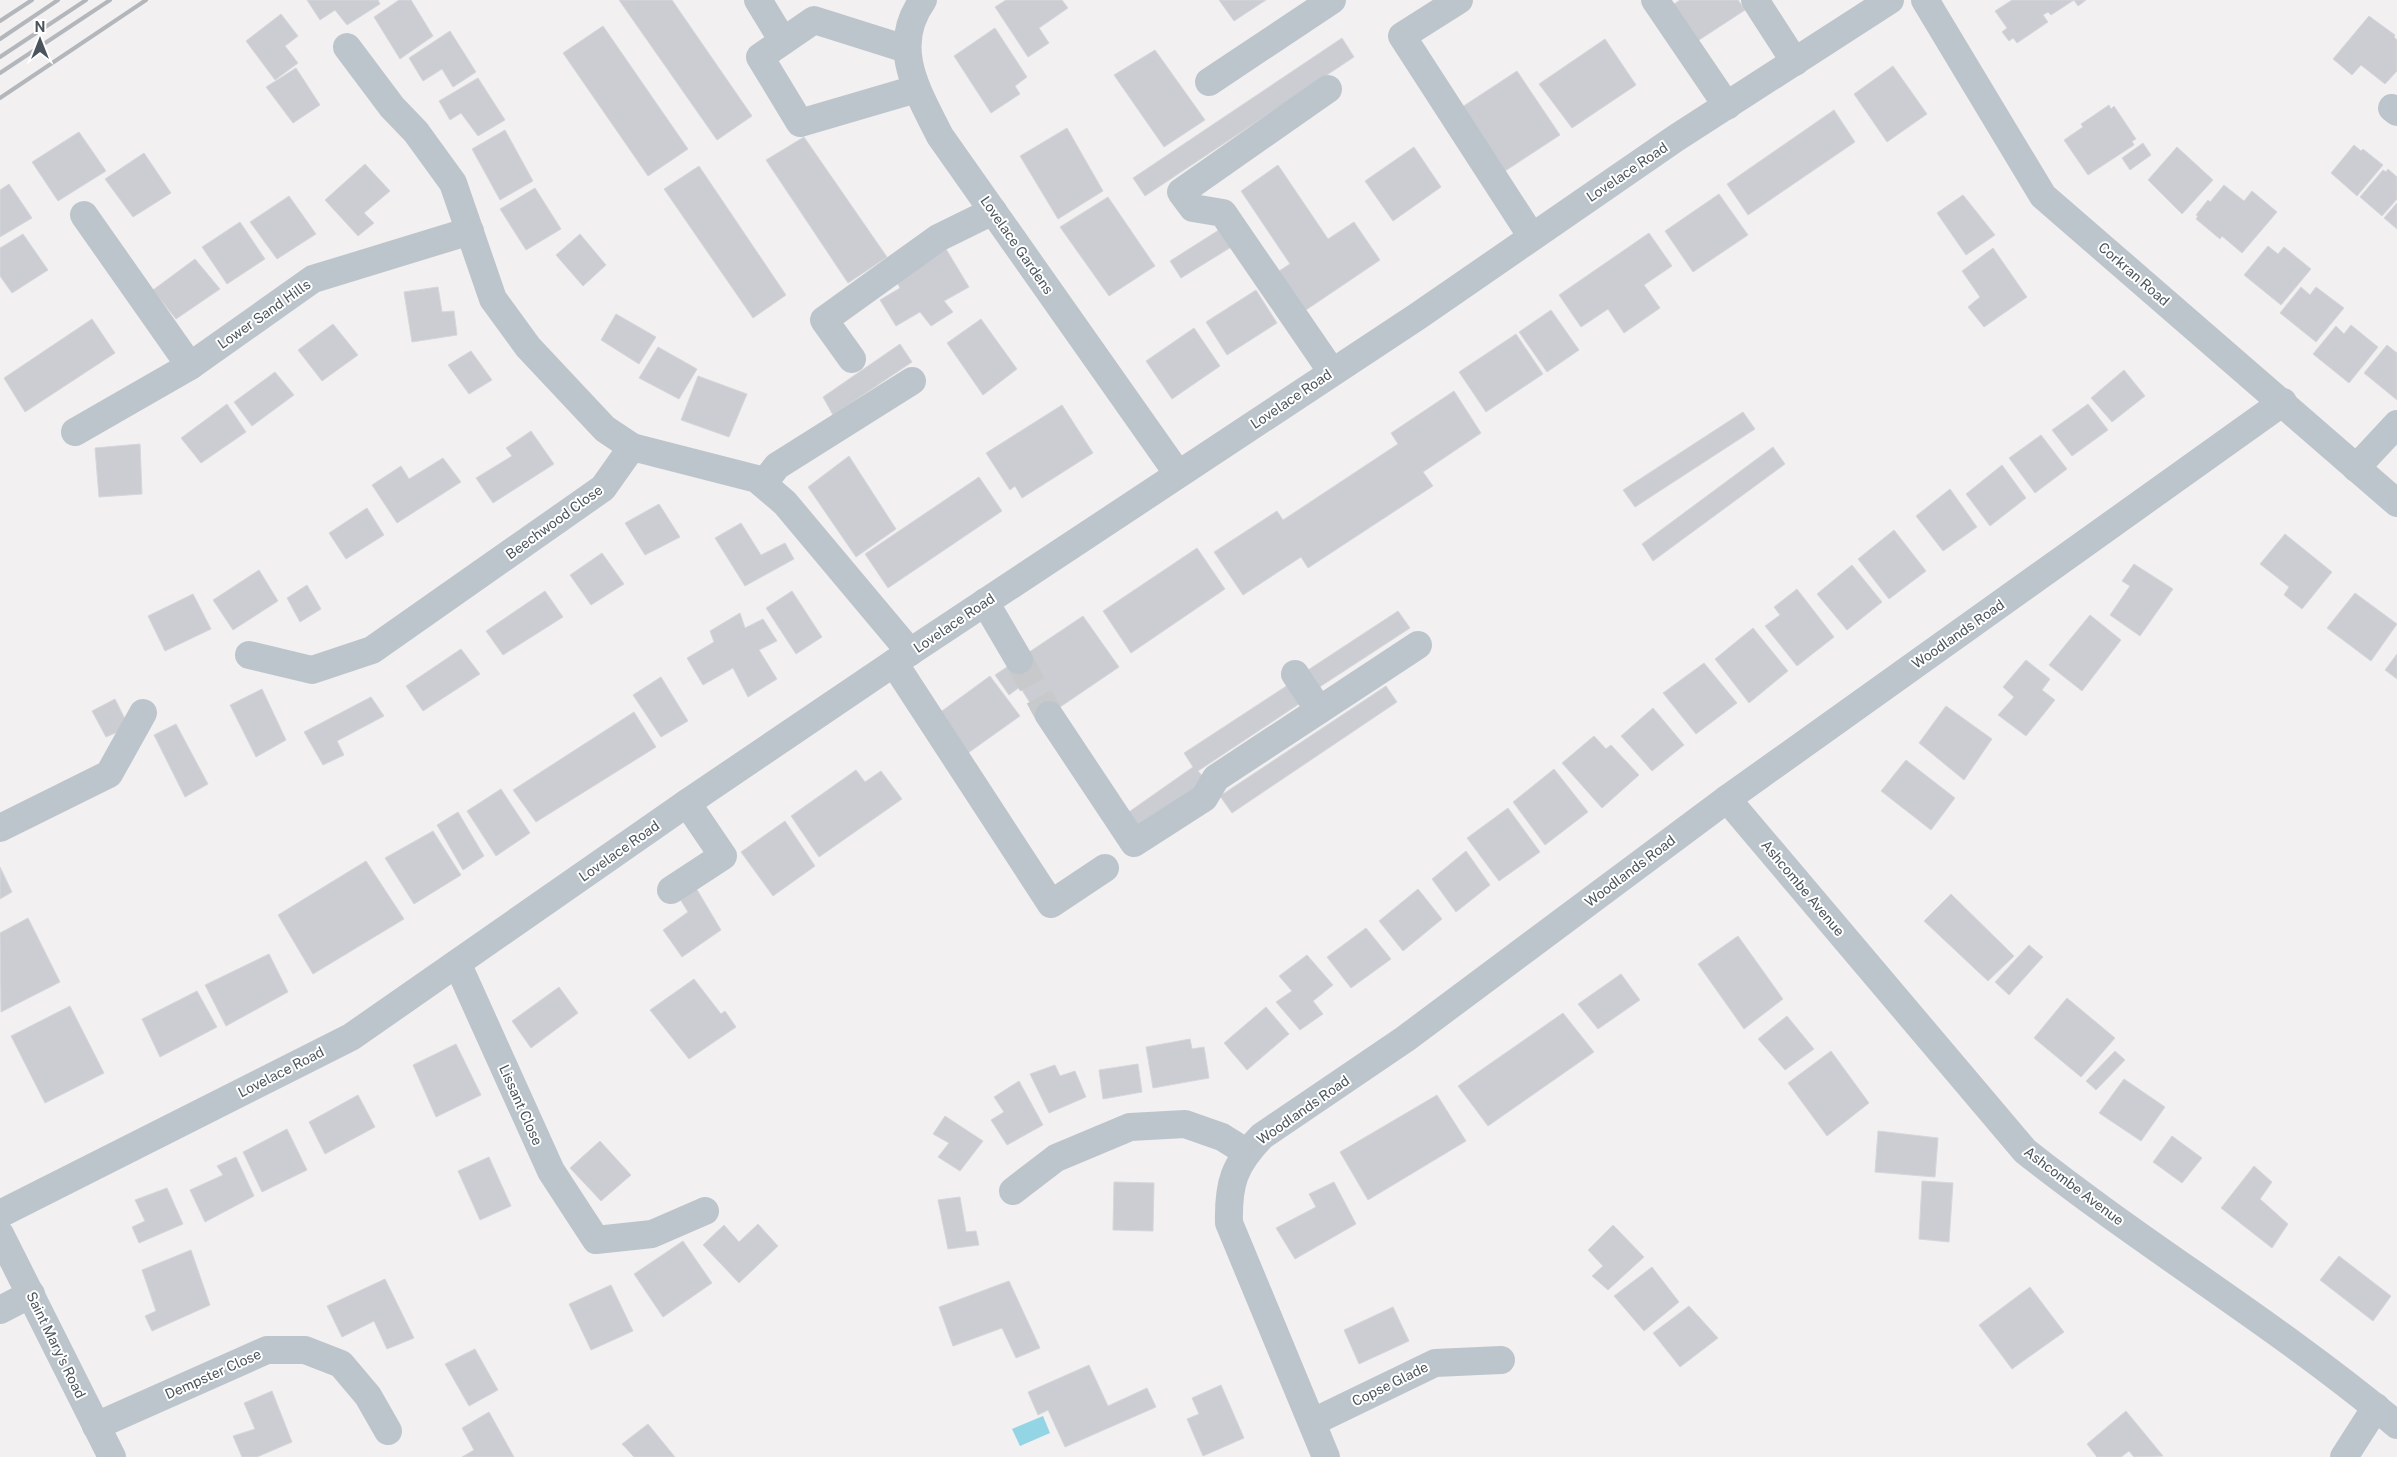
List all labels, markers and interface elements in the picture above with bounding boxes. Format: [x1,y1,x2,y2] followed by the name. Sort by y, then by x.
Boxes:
[15,15,65,65] north arrow
[35,19,45,35] text: N
[1583,139,1671,205] street label: Lovelace Road
[977,193,1057,297] street label: Lovelace Gardens
[2095,239,2173,309] street label: Corkran Road
[215,276,313,352] street label: Lower Sand Hills
[1247,366,1335,432] street label: Lovelace Road
[503,482,605,562] street label: Beechwood Close
[910,590,998,656] street label: Lovelace Road
[1909,596,2007,672] street label: Woodlands Road
[576,817,662,885] street label: Lovelace Road
[1582,832,1678,910] street label: Woodlands Road
[1758,837,1848,939] street label: Ashcombe Avenue
[235,1043,327,1101] street label: Lovelace Road
[496,1062,546,1148] street label: Lissant Close
[1254,1072,1352,1148] street label: Woodlands Road
[2021,1143,2127,1229] street label: Ashcombe Avenue
[23,1289,89,1401] street label: Saint Mary's Road
[162,1346,264,1402] street label: Dempster Close
[1349,1359,1431,1409] street label: Copse Glade

